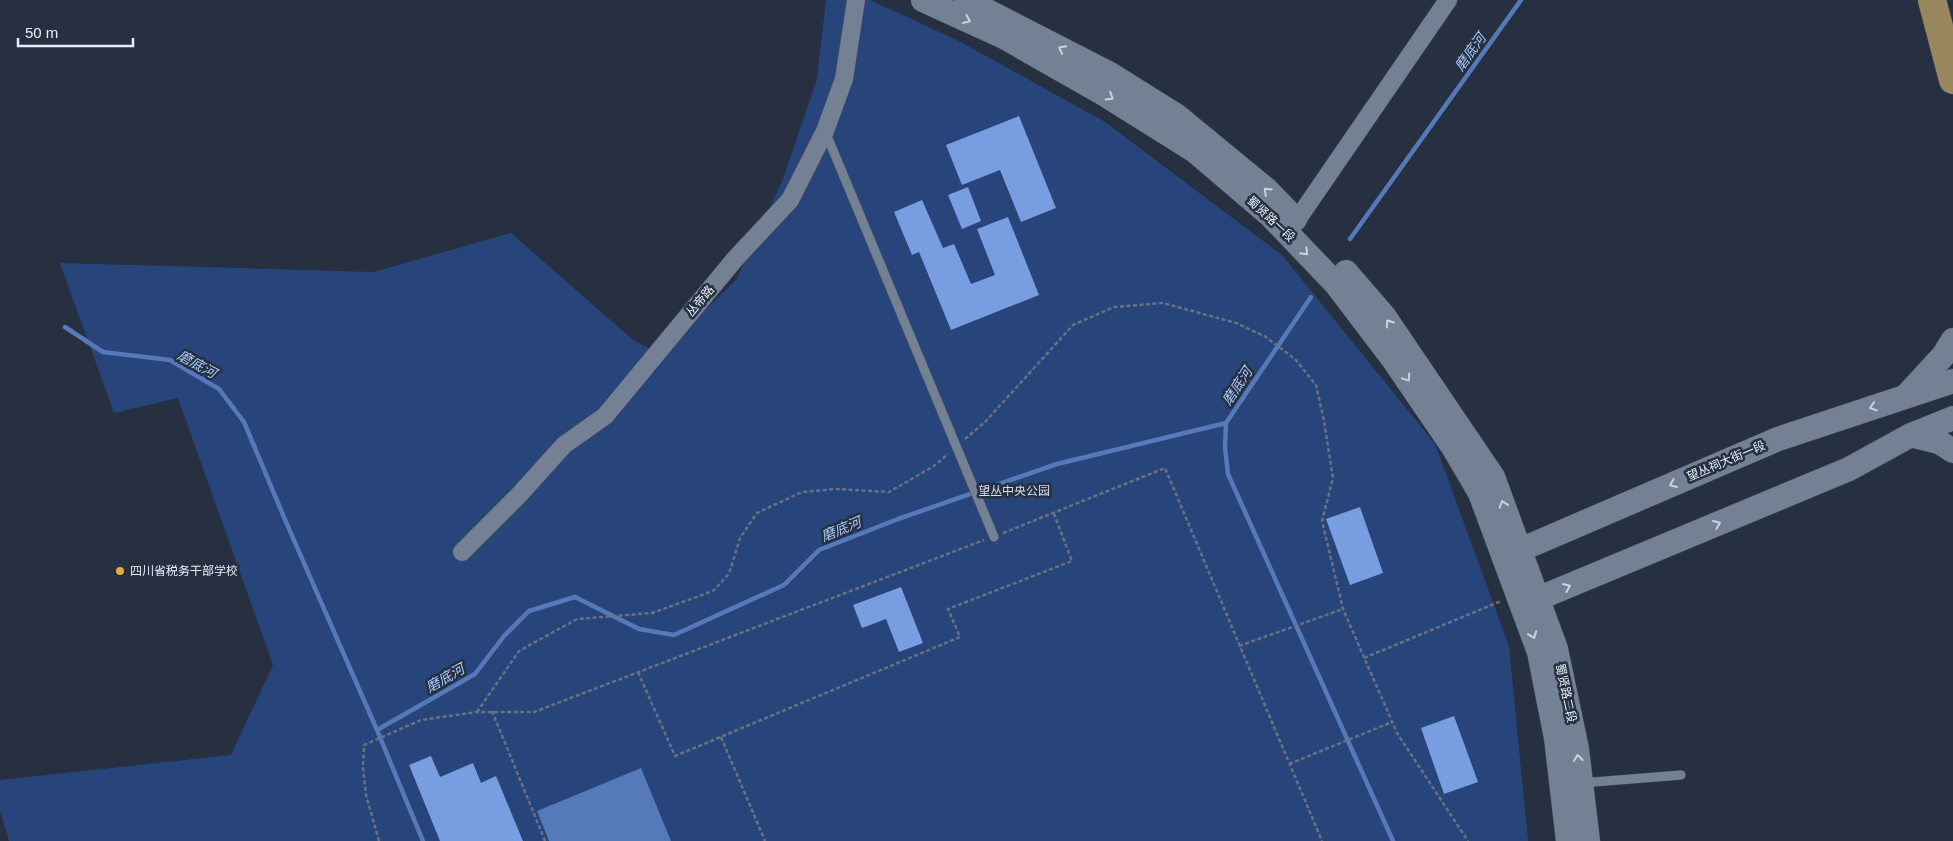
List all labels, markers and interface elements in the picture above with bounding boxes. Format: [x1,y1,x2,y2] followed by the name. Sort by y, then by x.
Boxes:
[962,14,971,24] one-way arrow
[18,15,132,47] scale bar
[25,24,58,41] text: 50 m
[1451,28,1491,74] water label: 磨底河
[1058,45,1067,55] one-way arrow
[1104,91,1113,101] one-way arrow
[1264,188,1273,197] one-way arrow
[1244,193,1298,245] street label: 蜀贤路一段
[1299,246,1308,255] one-way arrow
[683,283,717,319] street label: 丛帝路
[1386,319,1395,329] one-way arrow
[175,347,222,383] water label: 磨底河
[1219,362,1257,408] water label: 磨底河
[1400,373,1410,382] one-way arrow
[1870,402,1878,412] one-way arrow
[1685,438,1767,484] street label: 望丛祠大街一段
[1669,478,1678,489] one-way arrow
[978,484,1050,498] park label: 望丛中央公园
[1499,501,1509,509] one-way arrow
[819,513,866,544] water label: 磨底河
[1712,519,1721,530] one-way arrow
[130,564,238,578] place label: 四川省税务干部学校
[114,565,126,577] marker: 四川省税务干部学校
[1562,582,1571,593] one-way arrow
[1527,630,1537,639] one-way arrow
[423,659,470,695] water label: 磨底河
[1553,662,1579,724] street label: 蜀贤路二段
[1573,753,1584,761] one-way arrow

